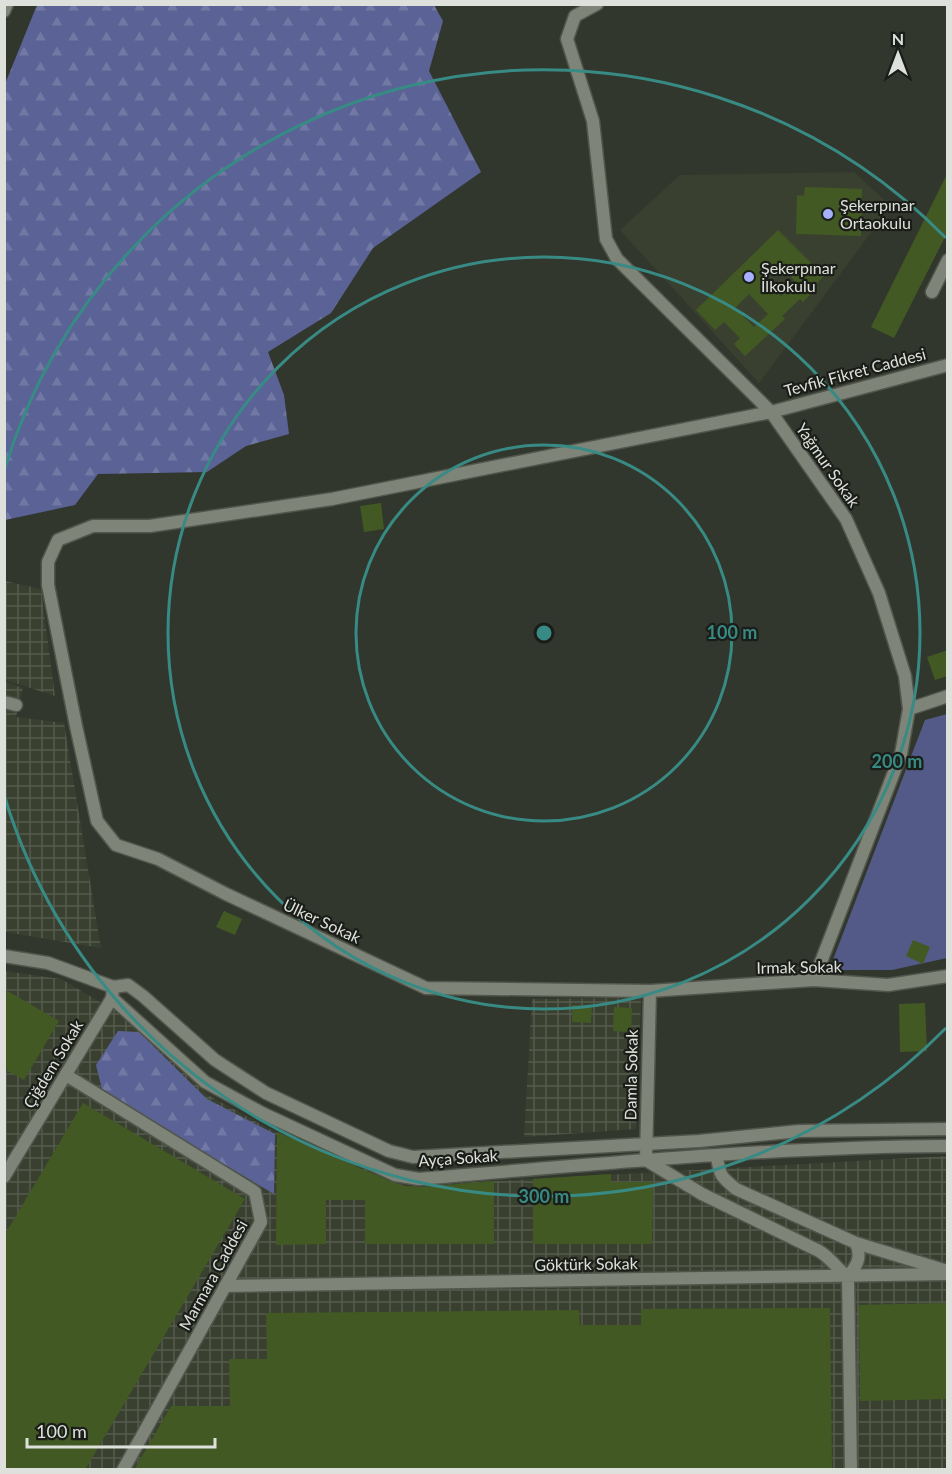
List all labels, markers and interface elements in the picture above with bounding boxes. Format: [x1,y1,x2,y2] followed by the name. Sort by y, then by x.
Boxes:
[868,24,928,84] north arrow
[892,29,904,48] text: N
[840,195,915,232] place label: Şekerpınar Ortaokulu
[821,207,835,221] marker: Şekerpınar Ortaokulu
[761,258,836,295] place label: Şekerpınar İlkokulu
[742,270,756,284] marker: Şekerpınar İlkokulu
[782,343,928,400] street label: Tevfik Fikret Caddesi
[793,419,865,511] street label: Yağmur Sokak
[707,621,757,643] text: 100 m
[534,623,554,643] centre of rings
[872,750,922,772] text: 200 m
[281,894,365,947] street label: Ülker Sokak
[756,956,843,977] street label: Irmak Sokak
[19,1016,87,1111] street label: Çiğdem Sokak
[620,1029,641,1121] street label: Damla Sokak
[418,1145,499,1170] street label: Ayça Sokak
[519,1185,569,1207] text: 300 m
[174,1216,251,1333] street label: Marmara Caddesi
[534,1253,639,1274] street label: Göktürk Sokak
[27,1411,214,1449] scale bar
[36,1420,87,1442] text: 100 m

